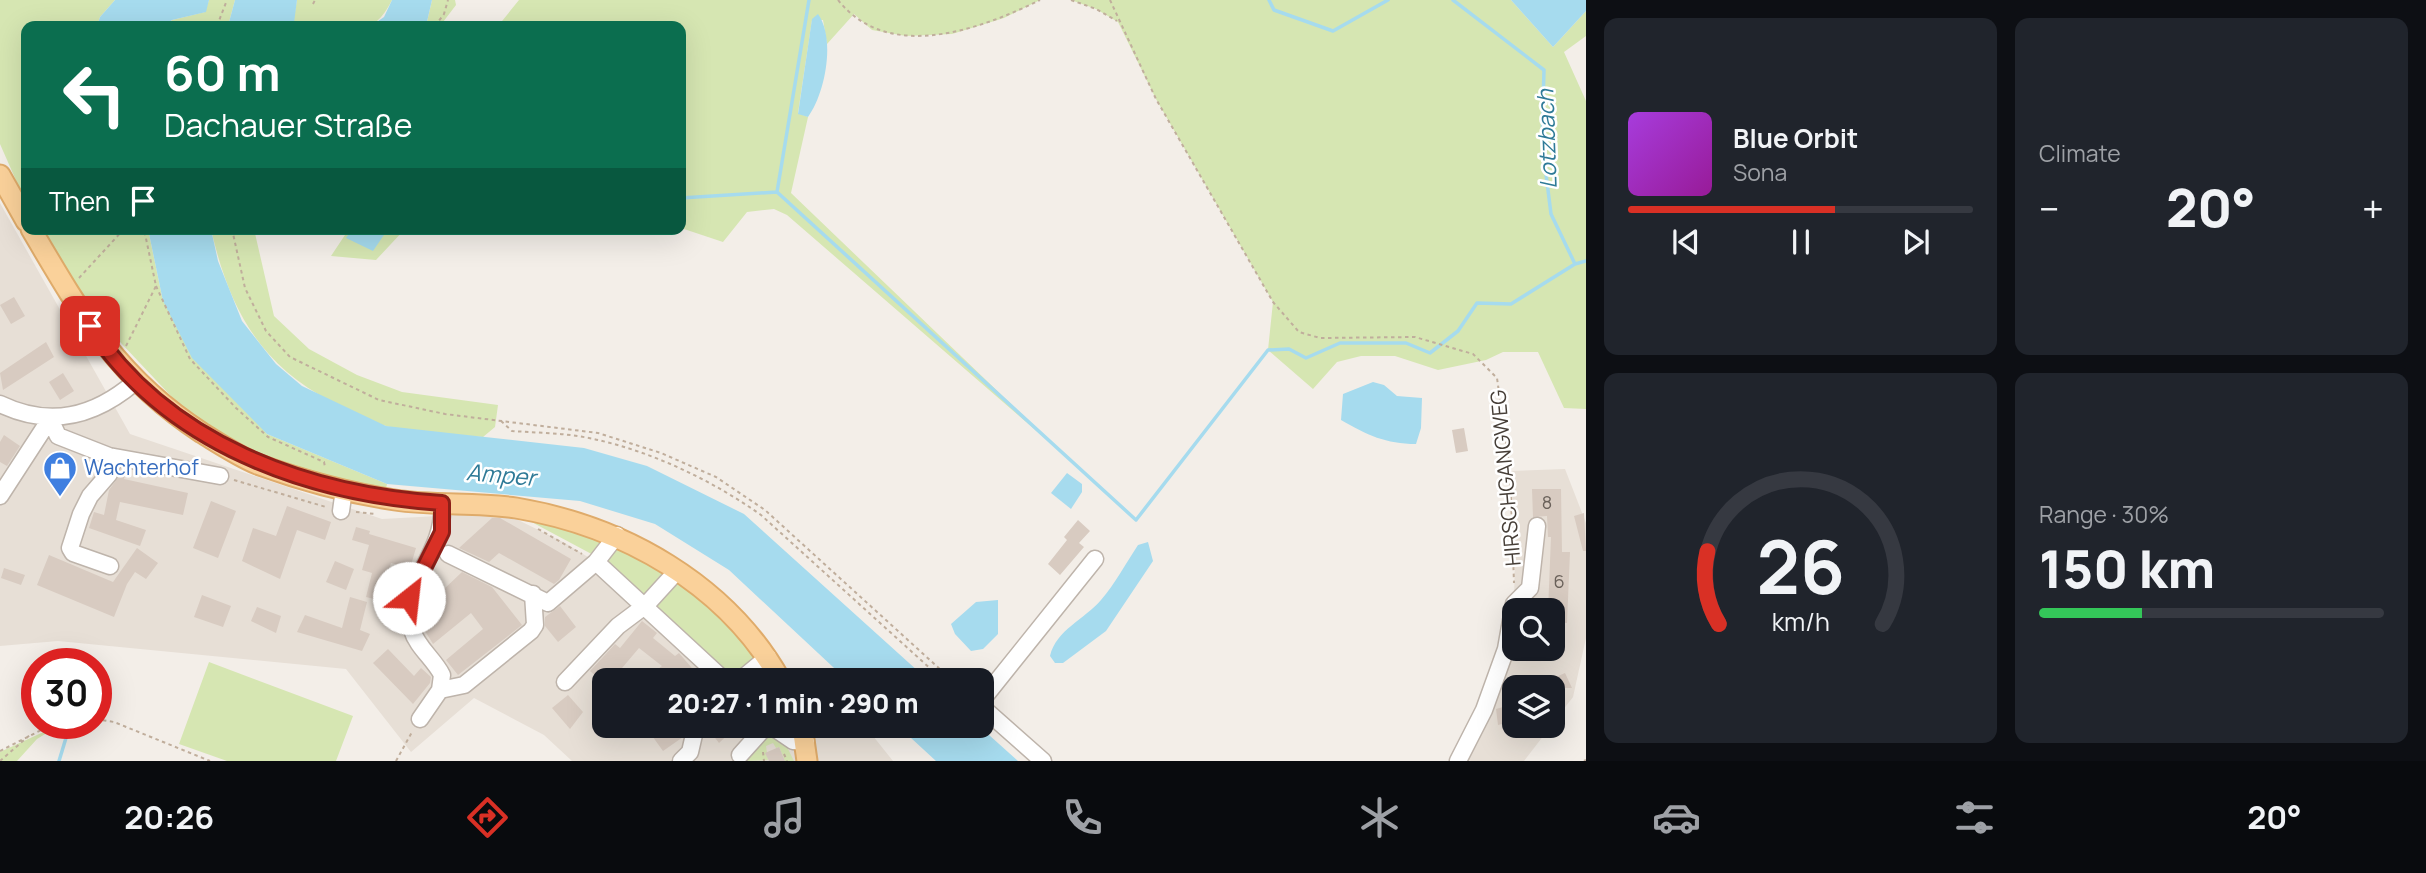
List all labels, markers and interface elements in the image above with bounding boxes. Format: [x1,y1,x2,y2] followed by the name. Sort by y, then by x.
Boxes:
[164,39,281,106] text: 60 m
[49,49,140,140] icon: left
[1528,87,1564,189] water label: Lotzbach
[164,103,412,147] text: Dachauer Straße
[1733,120,1858,156] text: Blue Orbit
[2039,137,2121,169] text: Climate
[1733,156,1787,188] text: Sona
[2166,172,2256,243] text: 20°
[124,182,162,220] icon: arrive
[2039,182,2060,234] text: −
[2362,182,2384,234] text: +
[49,183,110,219] text: Then
[1667,223,1705,261] icon: previous
[1782,223,1820,261] icon: pause
[1897,223,1935,261] icon: next
[60,296,120,356] pin
[71,307,109,345] icon: arrive
[1483,389,1527,567] street label: HIRSCHGANGWEG
[41,449,79,498] shop icon: Wachterhof
[84,453,199,481] place label: Wachterhof
[465,455,540,493] water label: Amper
[1542,490,1552,514] house number: 8
[2039,498,2169,530] text: Range · 30%
[1756,516,1845,616] text: 26
[2039,533,2215,604] text: 150 km
[372,561,446,635] position arrow
[1553,569,1565,593] house number: 6
[1502,598,1565,738] map controls
[1502,598,1565,661] button: search
[1771,604,1830,639] text: km/h
[21,648,112,739] speed limit sign: 30
[1502,675,1565,738] button: layers
[667,685,919,721] text: 20:27 · 1 min · 290 m
[463,793,512,842] icon: directions
[760,793,809,842] icon: music
[1058,793,1107,842] icon: phone
[1355,793,1404,842] icon: climate
[1652,793,1701,842] icon: car
[1950,793,1999,842] icon: filters
[124,795,214,839] text: 20:26
[2247,795,2302,839] text: 20°

